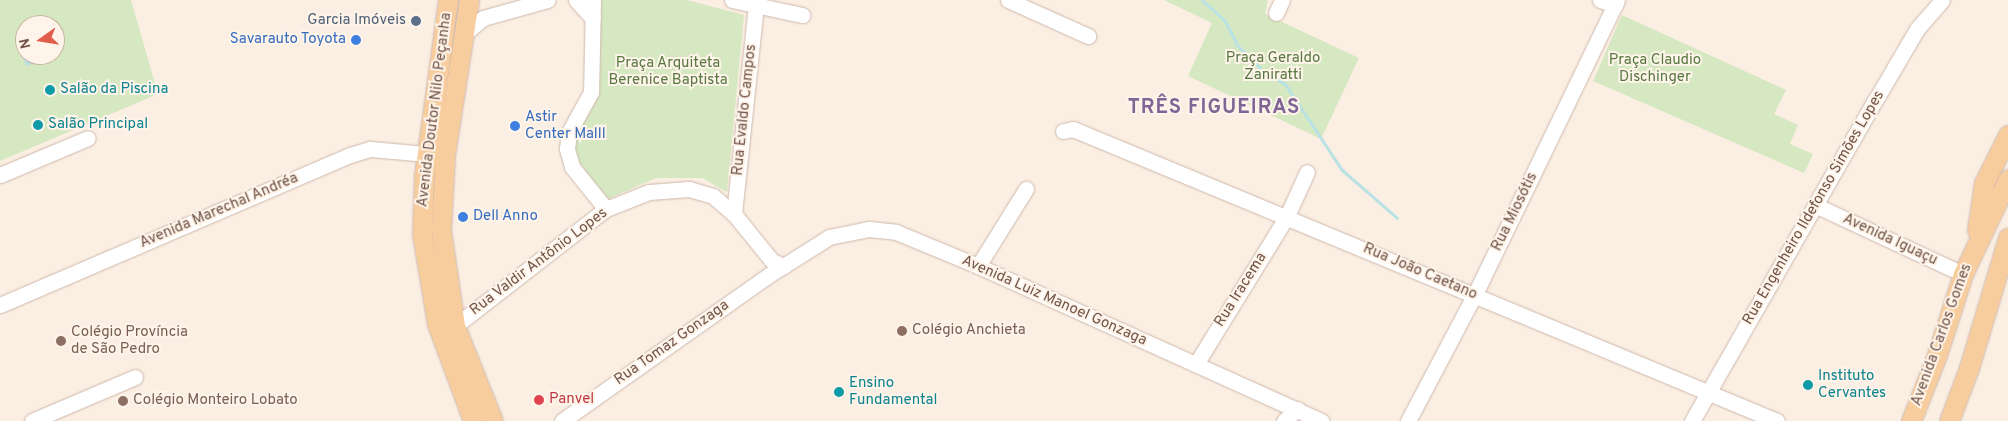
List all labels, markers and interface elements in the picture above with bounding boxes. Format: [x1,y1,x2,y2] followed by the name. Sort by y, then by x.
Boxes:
[307,12,406,30] place label: Garcia Imóveis
[414,12,456,208] street label: Avenida Doutor Nilo Peçanha
[15,15,65,65] north arrow
[410,15,422,27] marker: Garcia Imóveis
[229,31,346,49] place label: Savarauto Toyota
[350,34,362,46] marker: Savarauto Toyota
[16,36,35,50] text: N
[729,43,761,177] street label: Rua Evaldo Campos
[1226,49,1320,84] park label: Praça Geraldo Zaniratti
[1609,51,1701,86] park label: Praça Claudio Dischinger
[608,54,728,89] park label: Praça Arquiteta Berenice Baptista
[60,81,168,99] place label: Salão da Piscina
[44,84,56,96] marker: Salão da Piscina
[1739,88,1889,328] street label: Rua Engenheiro Ildefonso Simões Lopes
[1126,96,1302,120] district label: TRÊS FIGUEIRAS
[525,108,606,143] place label: Astir Center Malll
[48,116,148,134] place label: Salão Principal
[32,119,44,131] marker: Salão Principal
[509,120,521,132] marker: Astir Center Malll
[137,169,301,253] street label: Avenida Marechal Andréa
[1488,170,1542,254] street label: Rua Miosótis
[466,204,612,320] street label: Rua Valdir Antônio Lopes
[473,208,538,226] place label: Dell Anno
[1840,210,1940,270] street label: Avenida Iguaçu
[457,211,469,223] marker: Dell Anno
[1360,240,1480,304] street label: Rua João Caetano
[1211,250,1271,330] street label: Rua Iracema
[959,252,1149,350] street label: Avenida Luiz Manoel Gonzaga
[1908,261,1976,409] street label: Avenida Carlos Gomes
[611,297,733,389] street label: Rua Tomaz Gonzaga
[912,322,1026,340] place label: Colégio Anchieta
[71,323,188,358] place label: Colégio Província de São Pedro
[896,325,908,337] marker: Colégio Anchieta
[55,335,67,347] marker: Colégio Província de São Pedro
[1818,367,1886,402] place label: Instituto Cervantes
[849,374,937,409] place label: Ensino Fundamental
[1802,379,1814,391] marker: Instituto Cervantes
[833,386,845,398] marker: Ensino Fundamental
[549,391,594,409] place label: Panvel
[133,392,298,410] place label: Colégio Monteiro Lobato
[533,394,545,406] marker: Panvel
[117,395,129,407] marker: Colégio Monteiro Lobato

